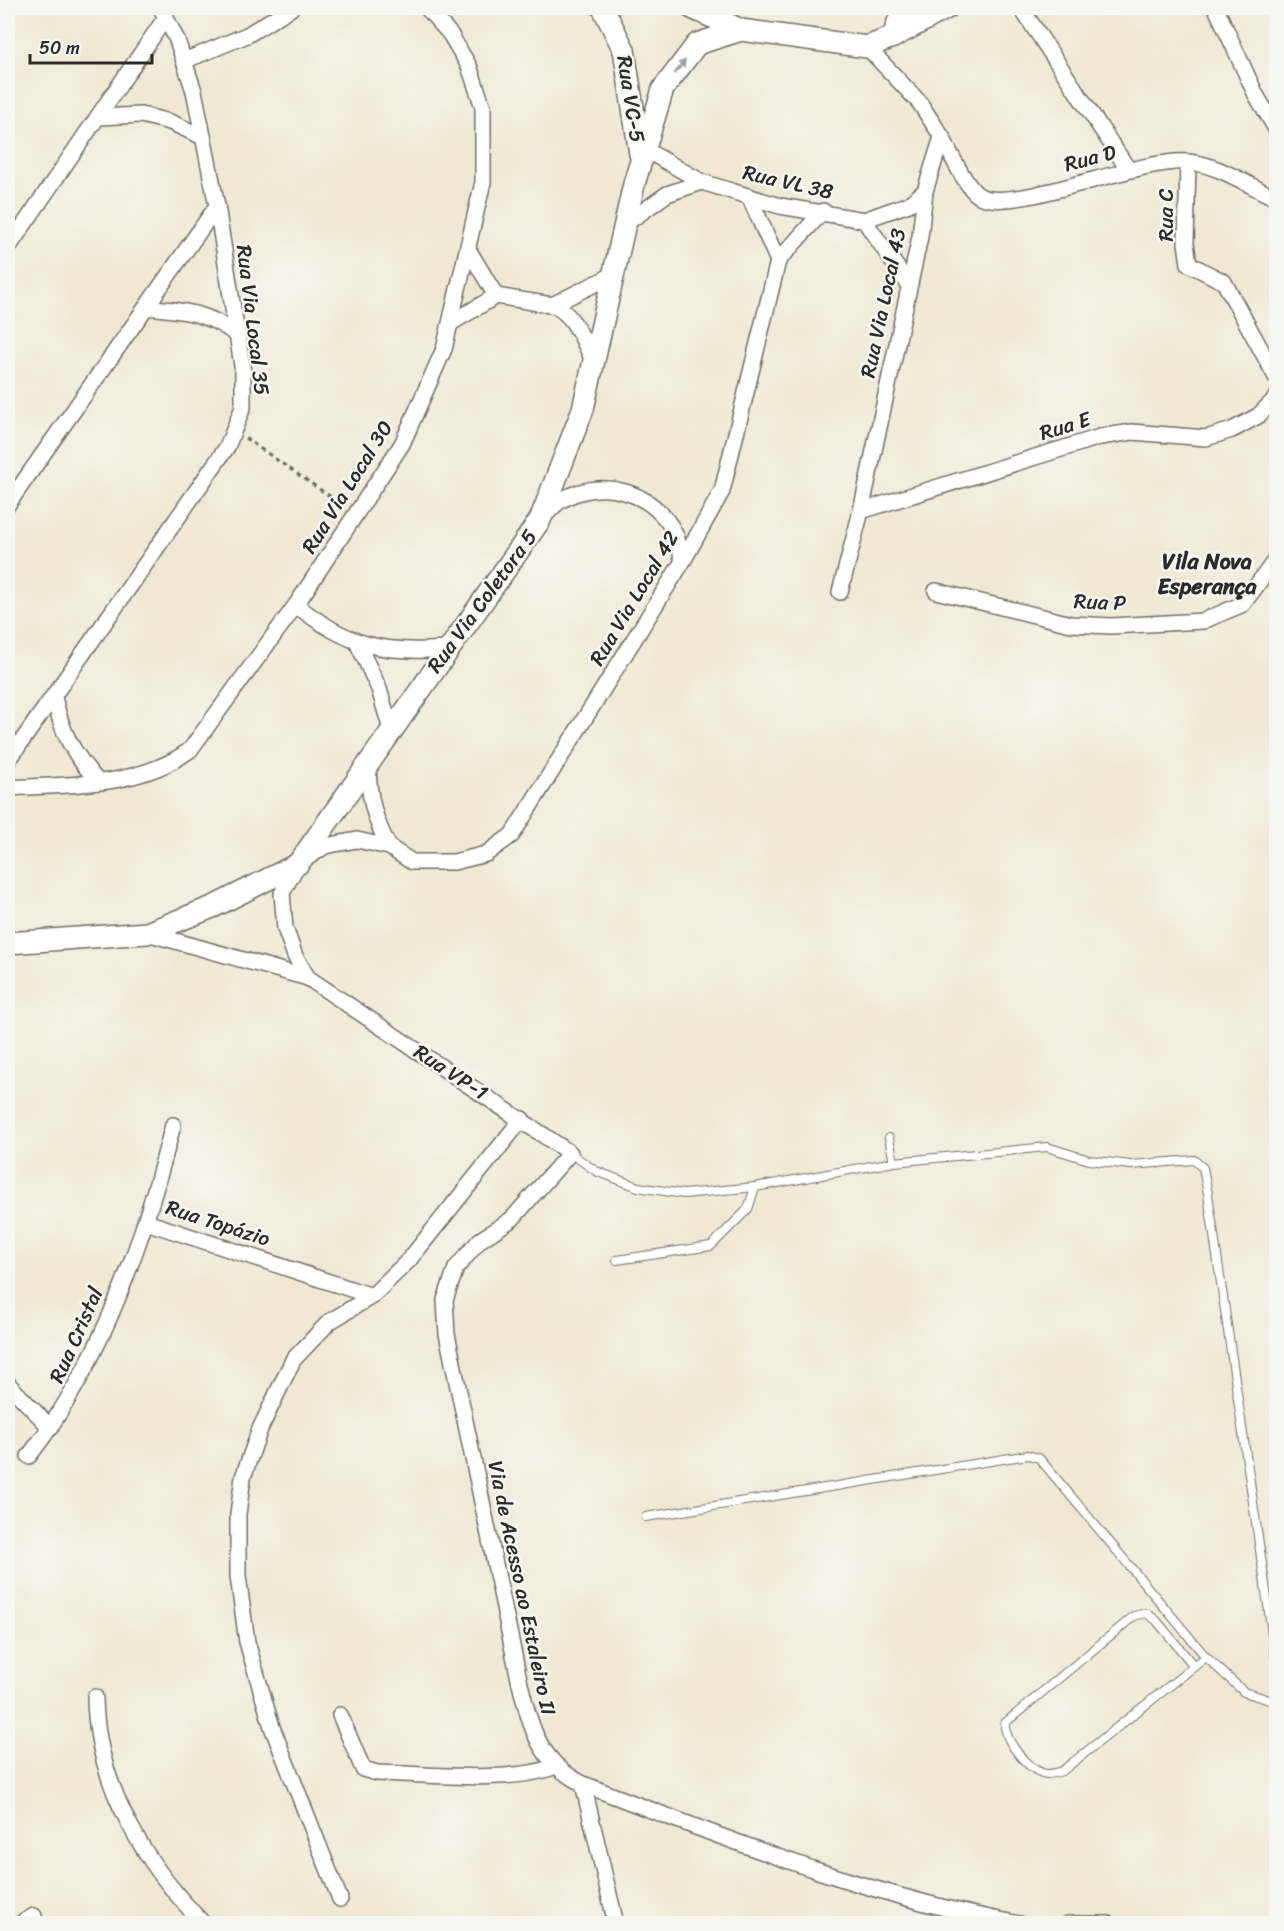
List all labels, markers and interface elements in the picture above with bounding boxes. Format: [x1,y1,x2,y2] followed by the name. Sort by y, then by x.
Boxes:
[30,27,152,65] scale bar
[39,32,80,64] text: 50 m
[605,53,657,145] street label: Rua VC-5
[673,59,686,75] one-way arrow
[1060,133,1121,183] street label: Rua D
[739,153,837,211] street label: Rua VL 38
[1147,188,1185,242] street label: Rua C
[849,224,917,381] street label: Rua Via Local 43
[225,243,281,398] street label: Rua Via Local 35
[1035,400,1097,452] street label: Rua E
[291,413,403,561] street label: Rua Via Local 30
[416,521,548,681] street label: Rua Via Coletora 5
[578,523,690,673] street label: Rua Via Local 42
[1157,542,1258,606] district label: Vila Nova Esperança
[1073,582,1127,622] street label: Rua P
[406,1033,496,1111] street label: Rua VP-1
[161,1188,275,1258] street label: Rua Topázio
[38,1280,115,1389] street label: Rua Cristal
[476,1457,568,1719] street label: Via de Acesso ao Estaleiro II

